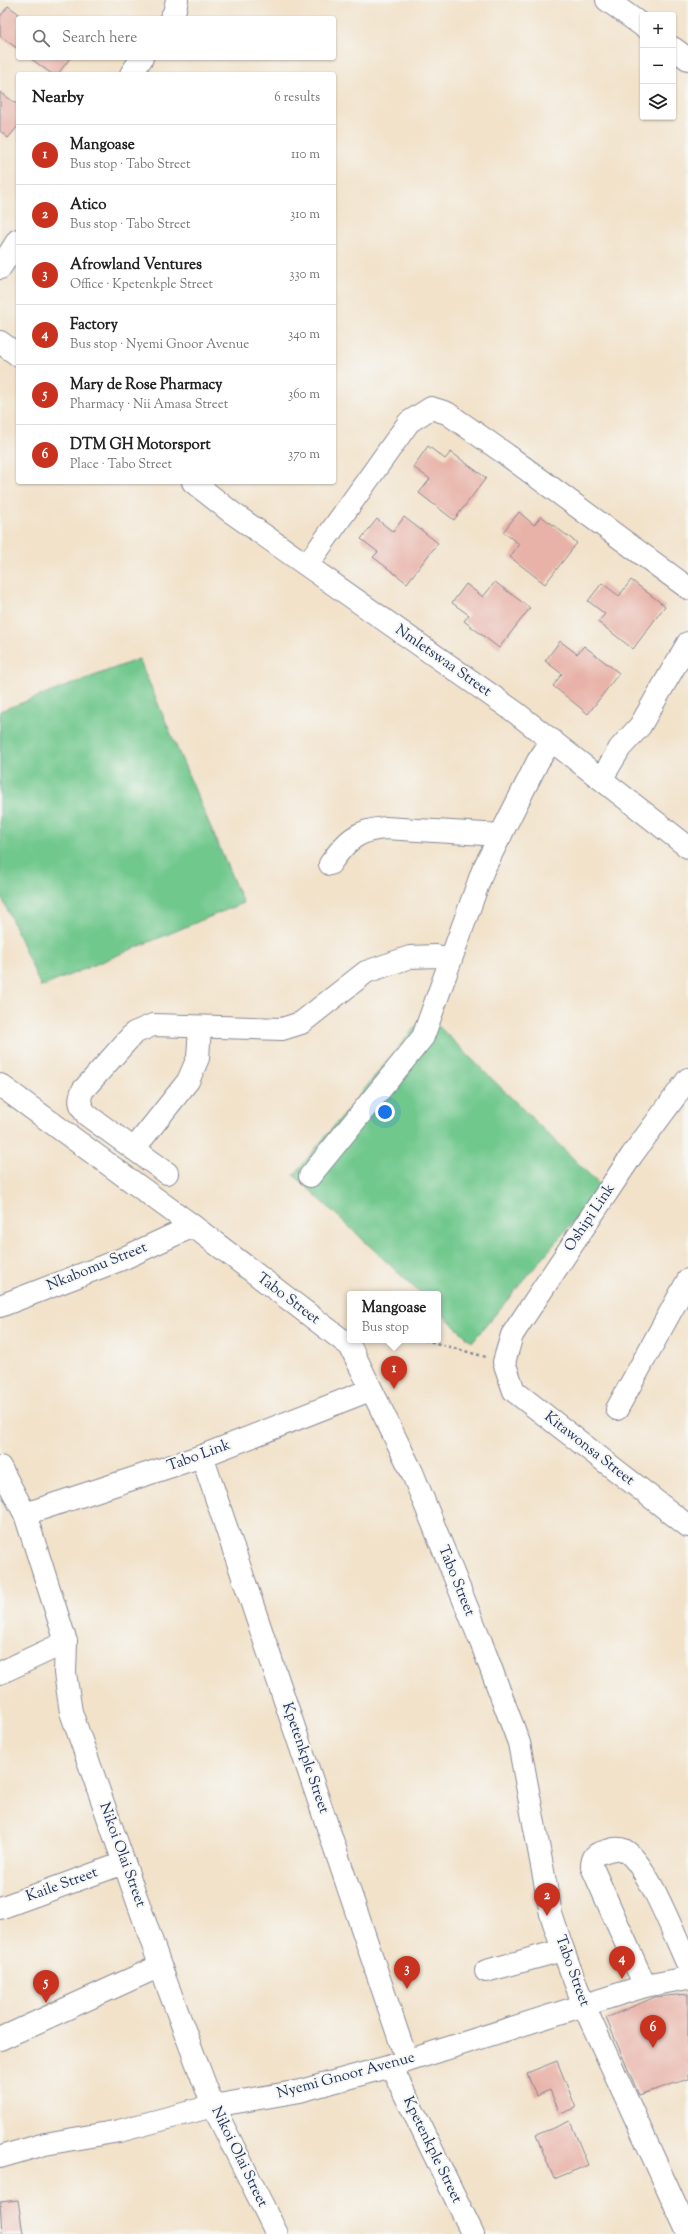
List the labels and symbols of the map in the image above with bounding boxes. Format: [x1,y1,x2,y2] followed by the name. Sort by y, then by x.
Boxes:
[391,620,495,702] street label: Nmletswaa Street
[375,1102,395,1122] your location
[560,1180,620,1256] street label: Oshipi Link
[44,1237,150,1297] street label: Nkabomu Street
[252,1268,324,1330] street label: Tabo Street
[381,1356,407,1389] pin: 1
[539,1407,639,1491] street label: Kitawonsa Street
[164,1435,234,1477] street label: Tabo Link
[432,1543,480,1619] street label: Tabo Street
[276,1700,334,1816] street label: Kpetenkple Street
[93,1800,151,1910] street label: Nikoi Olai Street
[23,1862,101,1908] street label: Kaile Street
[534,1883,560,1916] pin: 2
[549,1932,595,2010] street label: Tabo Street
[609,1946,635,1979] pin: 4
[394,1956,420,1989] pin: 3
[33,1970,59,2003] pin: 5
[640,2015,666,2048] pin: 6
[275,2047,417,2105] street label: Nyemi Gnoor Avenue
[397,2093,467,2207] street label: Kpetenkple Street
[205,2103,273,2211] street label: Nikoi Olai Street

